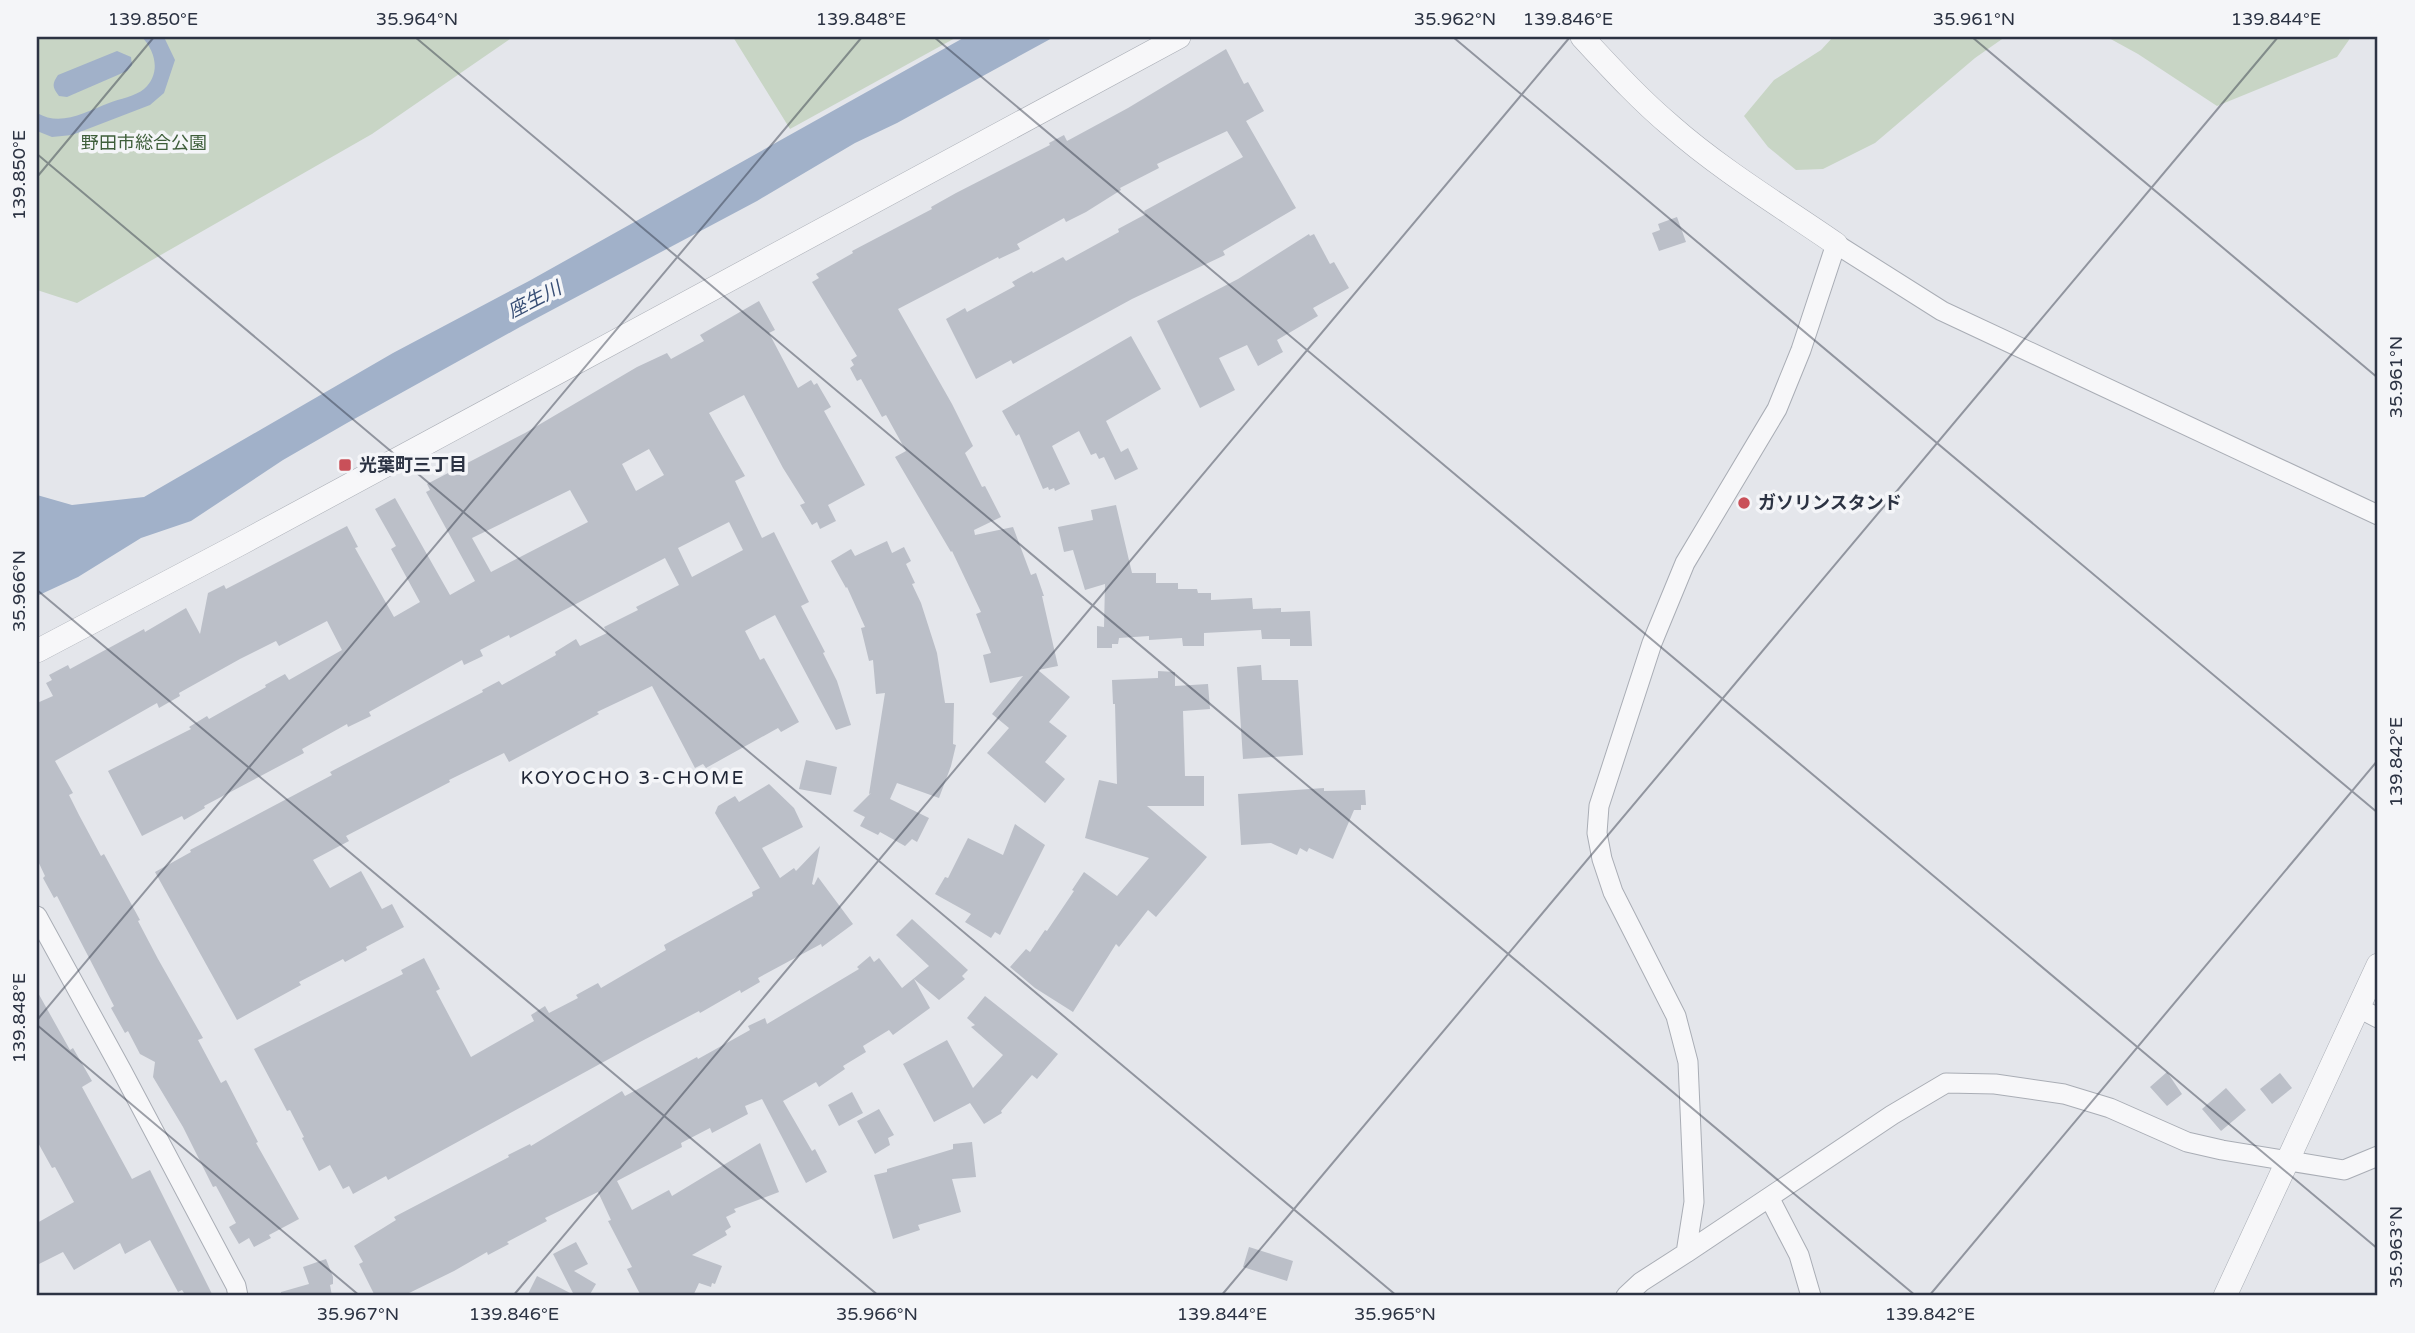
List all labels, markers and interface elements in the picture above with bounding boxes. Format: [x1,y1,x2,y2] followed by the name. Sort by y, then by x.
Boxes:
[108,8,198,30] text: 139.850°E
[376,8,458,30] text: 35.964°N
[816,8,906,30] text: 139.848°E
[1414,8,1496,30] text: 35.962°N
[1523,8,1613,30] text: 139.846°E
[1933,8,2015,30] text: 35.961°N
[2231,8,2321,30] text: 139.844°E
[8,130,30,220] text: 139.850°E
[81,132,207,154] park label: 野田市総合公園
[504,276,567,323] water label: 座生川
[2385,336,2407,418] text: 35.961°N
[359,454,467,476] place label: 光葉町三丁目
[337,457,353,473] marker: 光葉町三丁目
[1758,492,1902,514] place label: ガソリンスタンド
[1736,495,1752,511] marker: ガソリンスタンド
[8,550,30,632] text: 35.966°N
[2385,717,2407,807] text: 139.842°E
[520,767,746,789] district label: KOYOCHO 3-CHOME
[8,973,30,1063] text: 139.848°E
[2385,1206,2407,1288] text: 35.963°N
[317,1303,399,1325] text: 35.967°N
[469,1303,559,1325] text: 139.846°E
[836,1303,918,1325] text: 35.966°N
[1177,1303,1267,1325] text: 139.844°E
[1354,1303,1436,1325] text: 35.965°N
[1885,1303,1975,1325] text: 139.842°E

